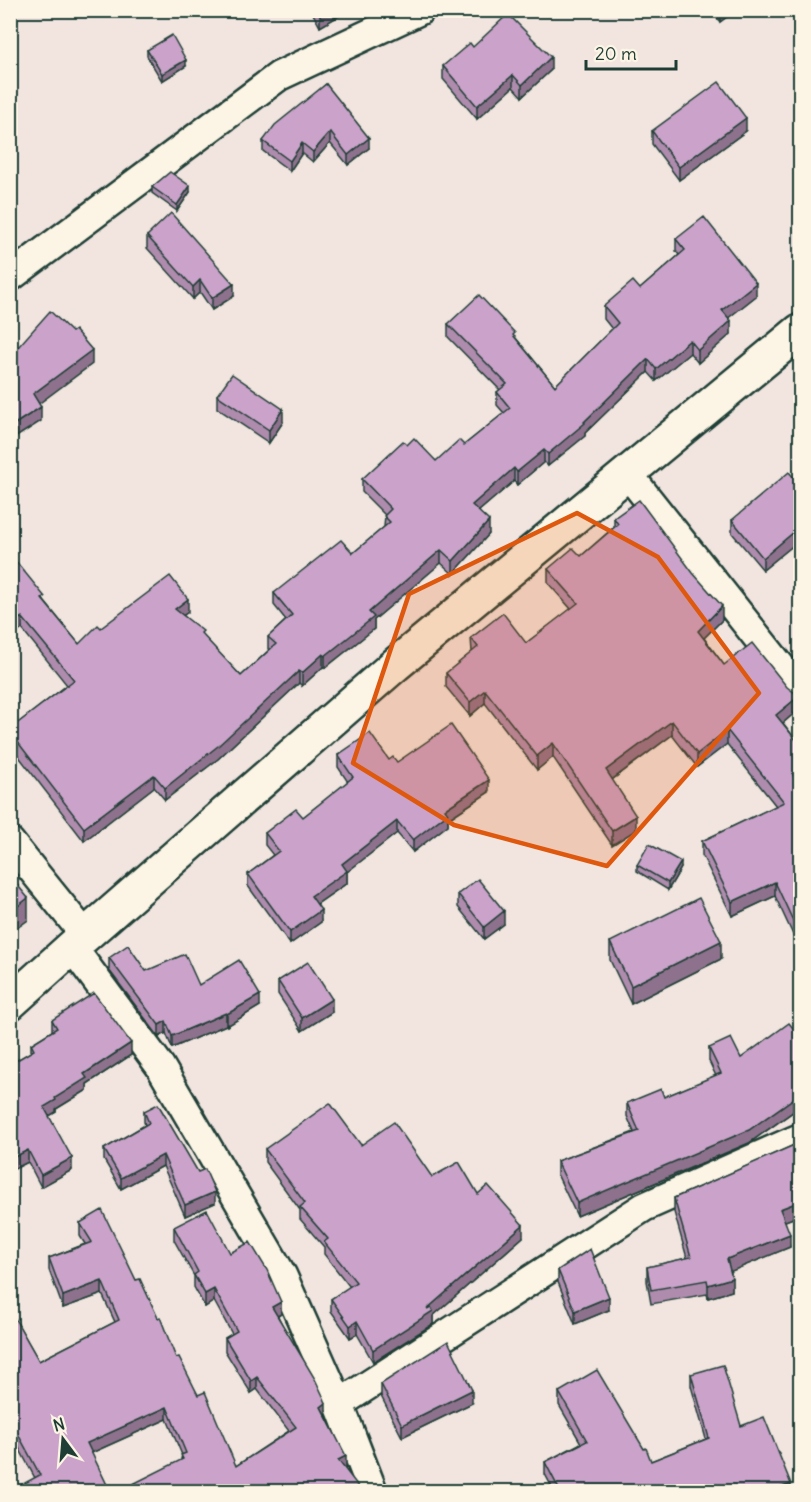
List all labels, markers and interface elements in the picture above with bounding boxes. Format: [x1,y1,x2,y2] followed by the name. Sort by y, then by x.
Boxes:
[586,33,676,71] scale bar
[595,42,637,65] text: 20 m
[33,1409,93,1469] north arrow
[51,1413,67,1436] text: N

